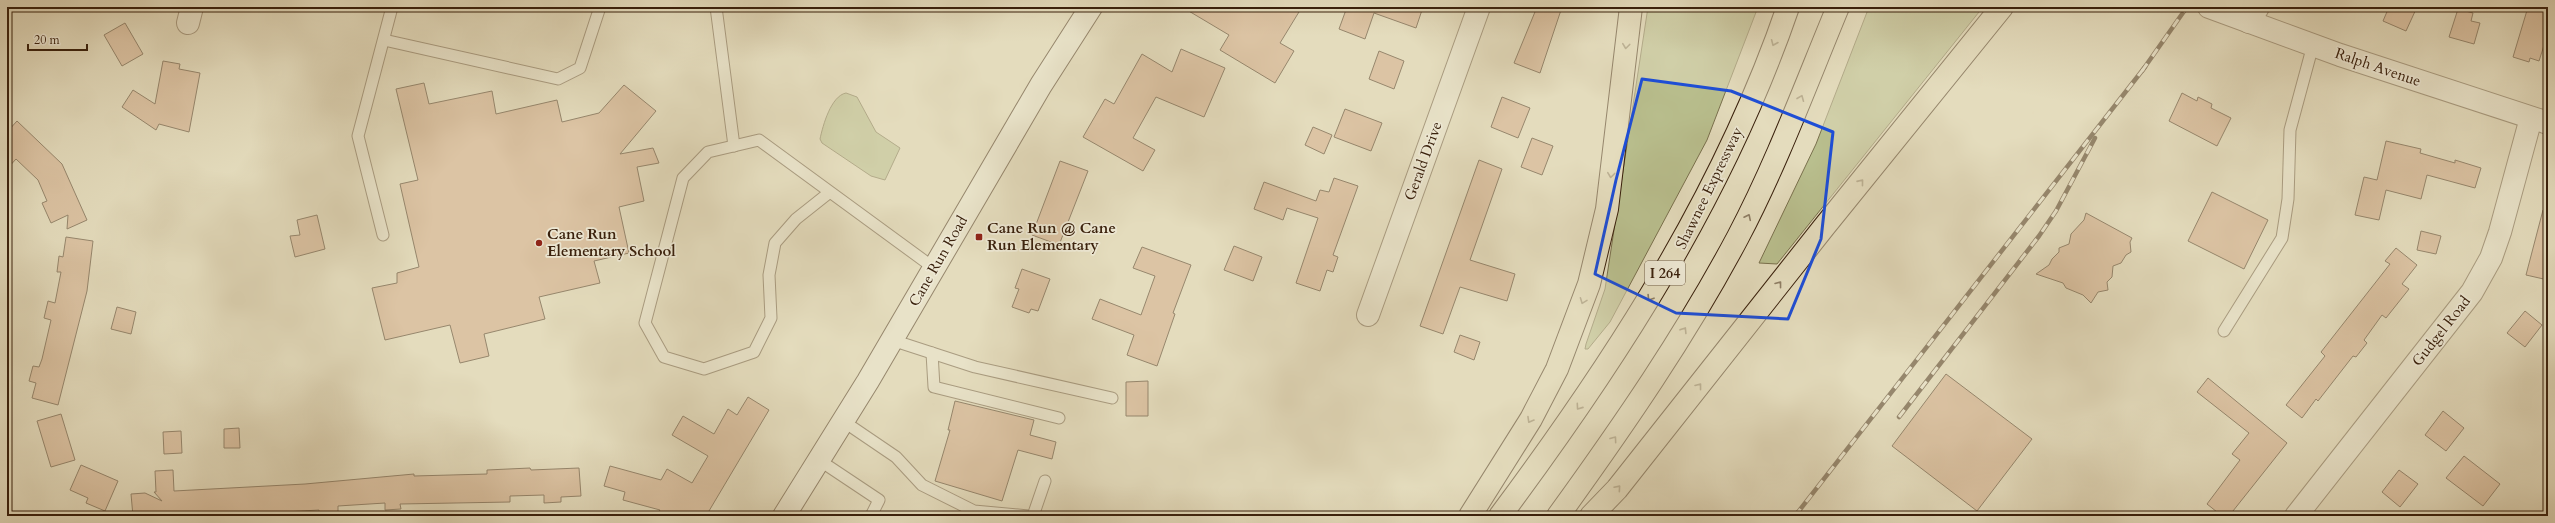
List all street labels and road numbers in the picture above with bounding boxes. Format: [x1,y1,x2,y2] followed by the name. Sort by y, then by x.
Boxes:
[2332,43,2424,91] street label: Ralph Avenue
[1399,119,1447,203] street label: Gerald Drive
[1671,123,1747,253] street label: Shawnee Expressway
[904,212,972,310] street label: Cane Run Road
[1645,261,1685,285] road number: I 264
[2407,292,2475,370] street label: Gudgel Road

